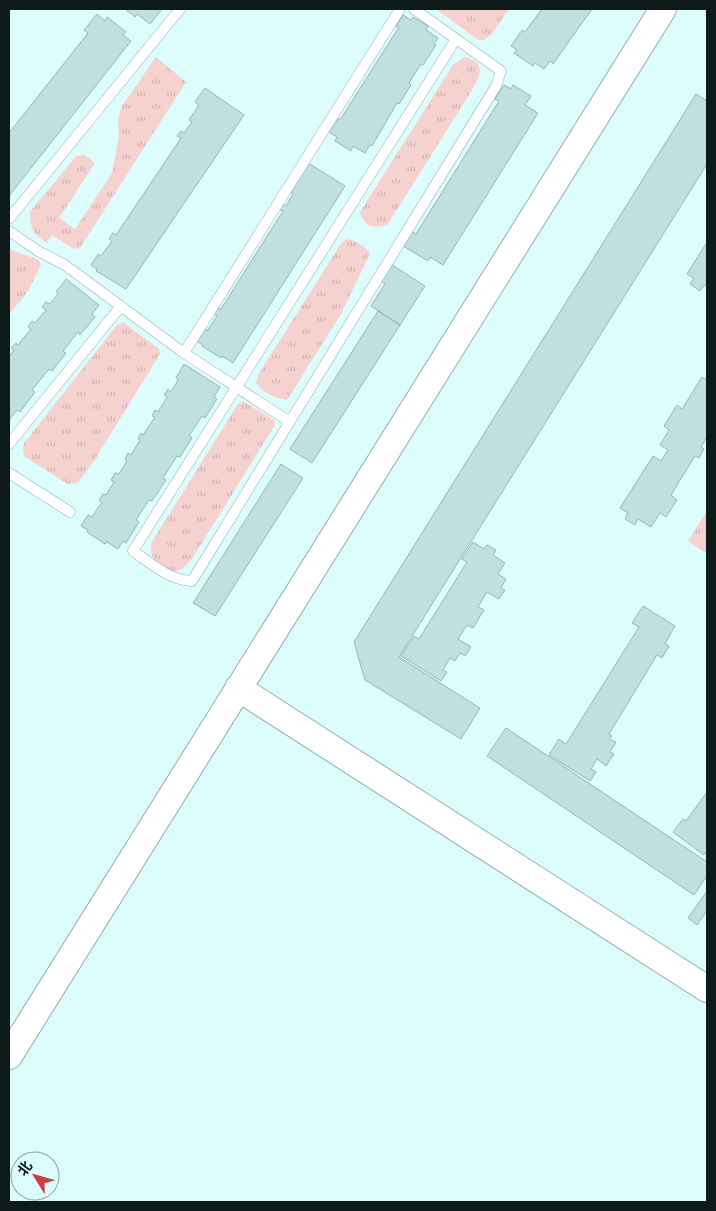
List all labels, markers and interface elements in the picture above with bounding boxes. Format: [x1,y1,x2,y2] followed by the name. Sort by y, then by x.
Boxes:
[10,1151,60,1201] north arrow
[13,1157,35,1179] text: 北

